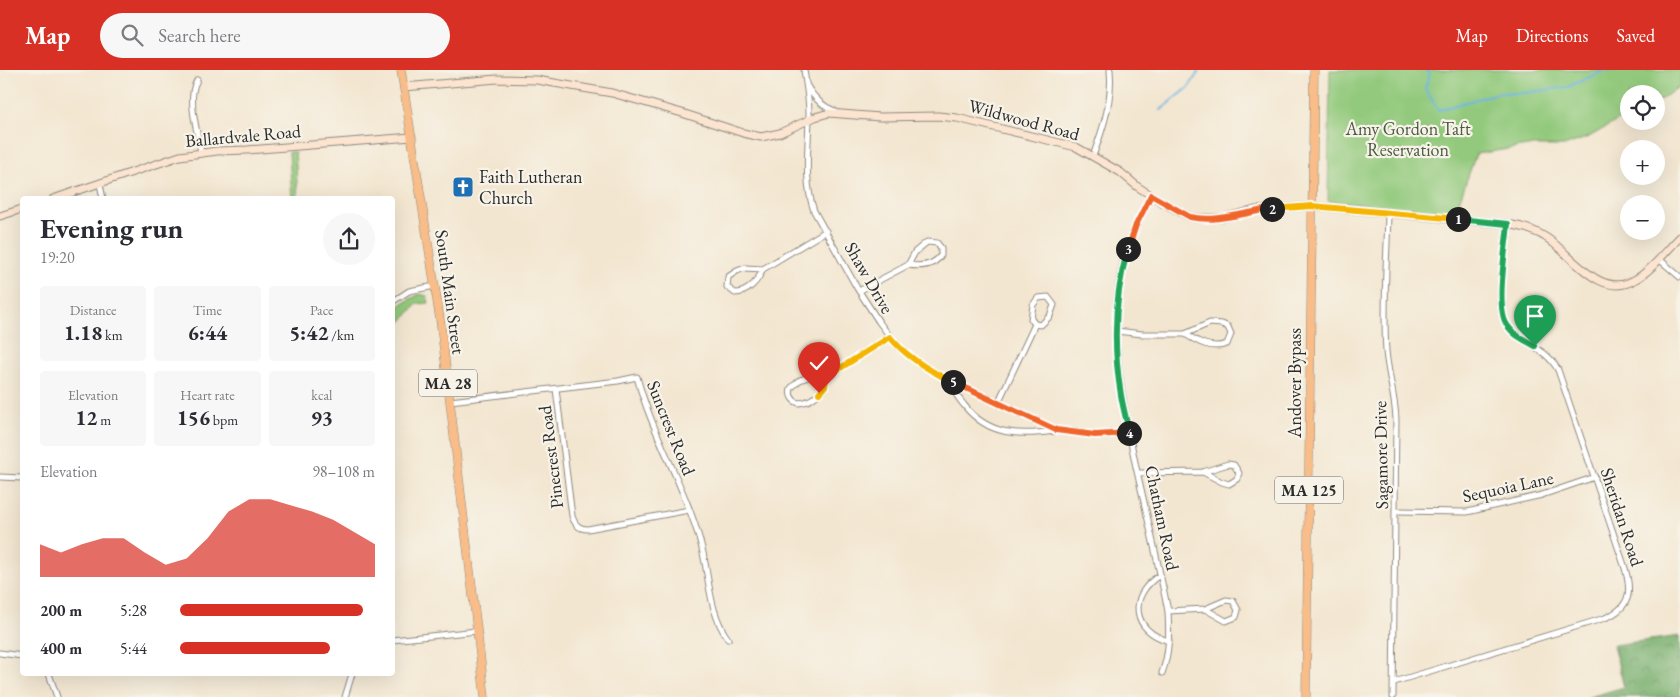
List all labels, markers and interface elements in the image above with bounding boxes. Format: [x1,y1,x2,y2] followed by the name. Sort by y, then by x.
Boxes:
[100,13,450,58] search box
[25,20,70,51] text: Map
[118,21,146,49] icon: search
[158,23,241,48] text: Search here
[1456,24,1488,47] text: Map
[1516,24,1588,47] text: Directions
[1616,24,1655,47] text: Saved
[1620,85,1665,240] map controls
[1620,85,1665,130] button: locate
[966,94,1083,146] street label: Wildwood Road
[1344,117,1471,161] park label: Amy Gordon Taft Reservation
[184,119,303,152] street label: Ballardvale Road
[1620,140,1665,185] button: +
[479,165,583,209] place label: Faith Lutheran Church
[451,175,475,199] church icon: Faith Lutheran Church
[1620,195,1665,240] button: −
[1260,196,1284,222] pin: 2
[1269,200,1276,218] text: 2
[1446,206,1470,232] pin: 1
[40,210,183,246] text: Evening run
[1455,210,1462,228] text: 1
[323,213,375,265] button: share
[430,228,471,356] street label: South Main Street
[1116,236,1140,262] pin: 3
[840,238,899,318] street label: Shaw Drive
[1125,240,1132,258] text: 3
[40,247,75,268] text: 19:20
[1514,295,1556,346] pin
[70,301,117,319] text: Distance
[193,301,222,319] text: Time
[310,301,334,319] text: Pace
[1521,302,1549,330] icon: arrive
[64,319,102,346] text: 1.18
[188,319,227,346] text: 6:44
[289,319,329,346] text: 5:42
[102,326,123,344] text: km
[329,326,354,344] text: /km
[1283,328,1306,439] street label: Andover Bypass
[798,342,840,393] pin
[805,349,833,377] icon: check
[419,370,477,396] road number: MA 28
[940,370,966,394] pin: 5
[950,373,957,391] text: 5
[642,377,701,479] street label: Suncrest Road
[68,386,118,404] text: Elevation
[180,386,235,404] text: Heart rate
[311,386,332,404] text: kcal
[1368,401,1393,509] street label: Sagamore Drive
[533,403,568,510] street label: Pinecrest Road
[75,404,97,431] text: 12
[177,404,210,431] text: 156
[311,404,333,431] text: 93
[97,411,111,429] text: m
[210,411,238,429] text: bpm
[1116,420,1142,446] pin: 4
[1126,424,1133,442] text: 4
[40,461,98,482] text: Elevation
[312,461,375,482] text: 98–108 m
[1140,463,1185,573] street label: Chatham Road
[1596,465,1649,570] street label: Sheridan Road
[1460,466,1555,507] street label: Sequoia Lane
[1275,476,1343,504] road number: MA 125
[40,600,82,621] text: 200 m
[120,600,147,621] text: 5:28
[40,638,82,659] text: 400 m
[120,638,147,659] text: 5:44

